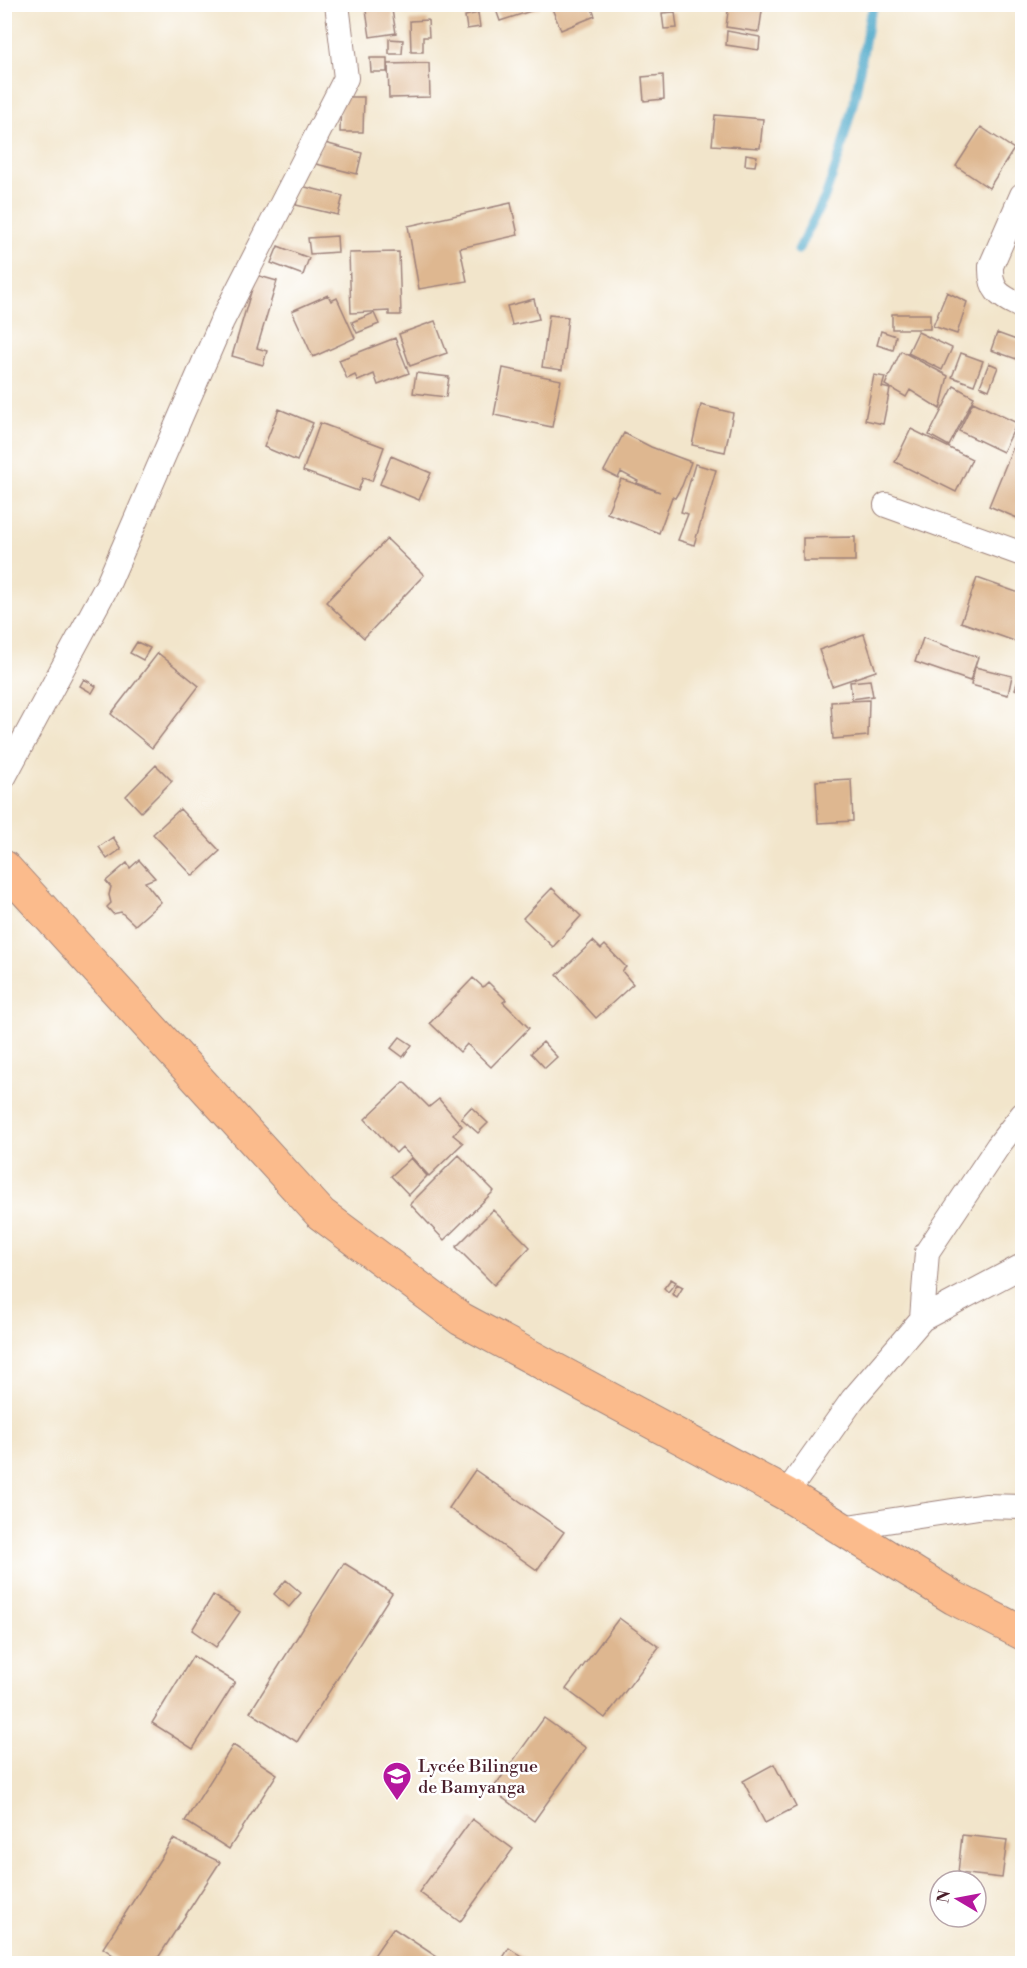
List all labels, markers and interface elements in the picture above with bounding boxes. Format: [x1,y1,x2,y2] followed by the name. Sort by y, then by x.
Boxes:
[418,1755,538,1799] place label: Lycée Bilingue de Bamyanga
[381,1760,413,1802] school or university icon: Lycée Bilingue de Bamyanga
[928,1869,988,1929] north arrow
[933,1888,955,1905] text: N

